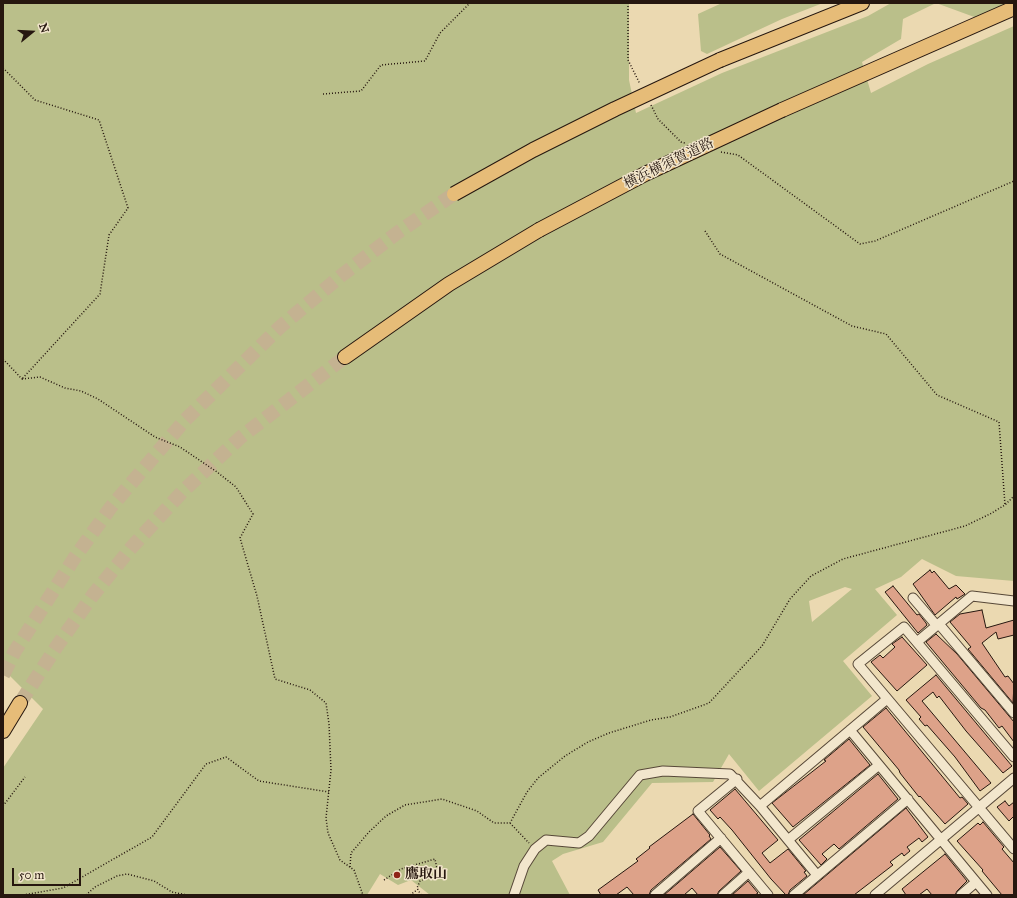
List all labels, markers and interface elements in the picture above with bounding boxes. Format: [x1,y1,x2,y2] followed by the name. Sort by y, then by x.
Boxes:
[12,12,52,52] north arrow
[36,22,52,35] text: N
[621,135,717,193] street label: 横浜横須賀道路
[14,860,83,886] scale bar
[405,867,447,883] place label: 鷹取山
[19,868,44,882] text: 50 m
[392,870,402,880] marker: 鷹取山

